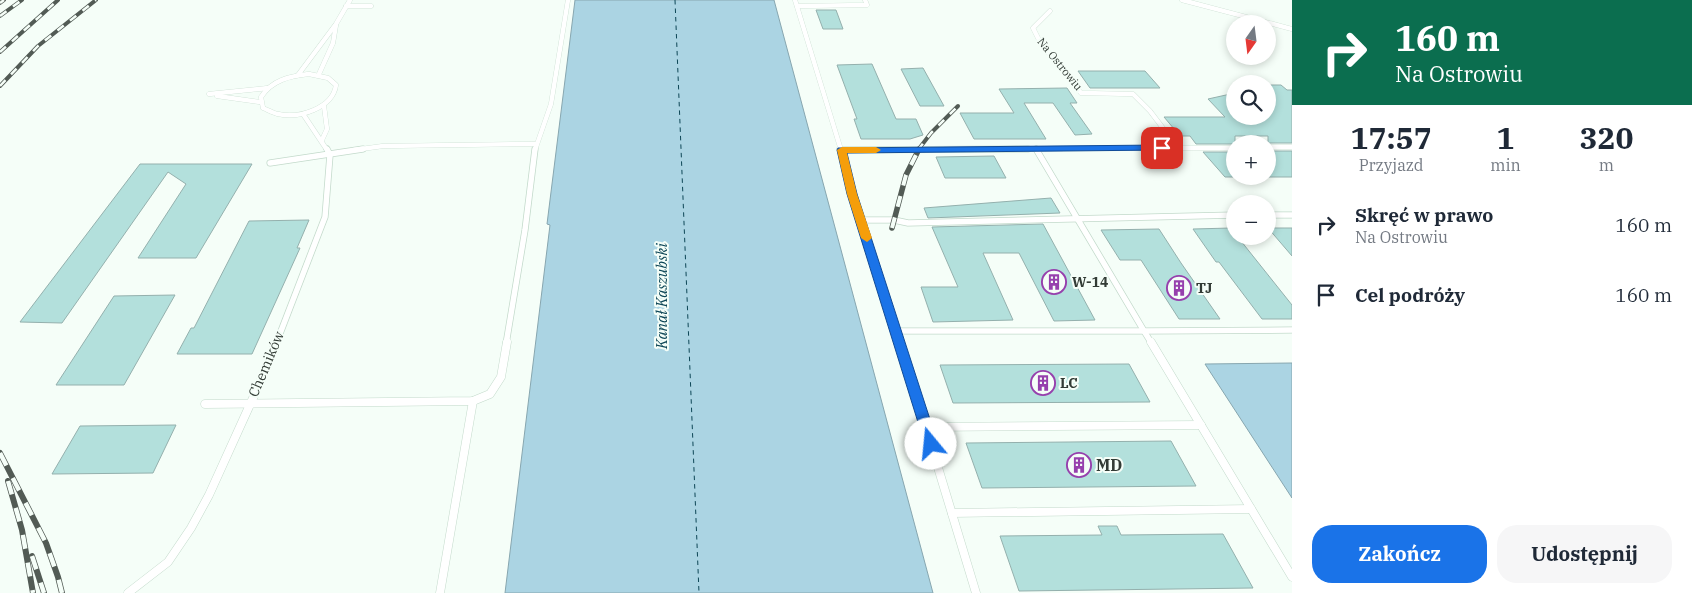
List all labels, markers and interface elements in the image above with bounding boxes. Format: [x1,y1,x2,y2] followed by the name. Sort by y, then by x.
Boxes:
[1226,15,1276,65] north arrow
[1226,15,1276,245] map controls
[1395,15,1500,61] text: 160 m
[1312,20,1377,85] icon: right
[1034,35,1086,93] street label: Na Ostrowiu
[1395,59,1523,88] text: Na Ostrowiu
[1226,75,1276,125] button: search
[1351,118,1432,157] text: 17:57
[1497,118,1515,157] text: 1
[1579,118,1633,157] text: 320
[1141,127,1183,169] pin
[1148,134,1176,162] icon: arrive
[1226,135,1276,185] button: +
[1359,155,1424,175] text: Przyjazd
[1490,155,1521,175] text: min
[1599,155,1614,175] text: m
[1226,195,1276,245] button: −
[1355,203,1493,227] text: Skręć w prawo
[1312,211,1340,239] icon: right
[1615,213,1672,237] text: 160 m
[1355,227,1448,247] text: Na Ostrowiu
[652,243,671,350] water label: Kanał Kaszubski
[1041,269,1067,295] building icon: W-14
[1072,273,1108,291] place label: W-14
[1166,275,1192,301] building icon: TJ
[1196,279,1212,297] place label: TJ
[1312,281,1340,309] icon: arrive
[1355,283,1465,307] text: Cel podróży
[1615,283,1672,307] text: 160 m
[244,328,288,400] street label: Chemików
[1030,370,1056,396] building icon: LC
[1060,374,1078,392] place label: LC
[904,417,956,469] position arrow
[1066,452,1092,478] building icon: MD
[1096,455,1122,475] place label: MD
[1312,525,1487,583] button: Zakończ
[1497,525,1672,583] button: Udostępnij

